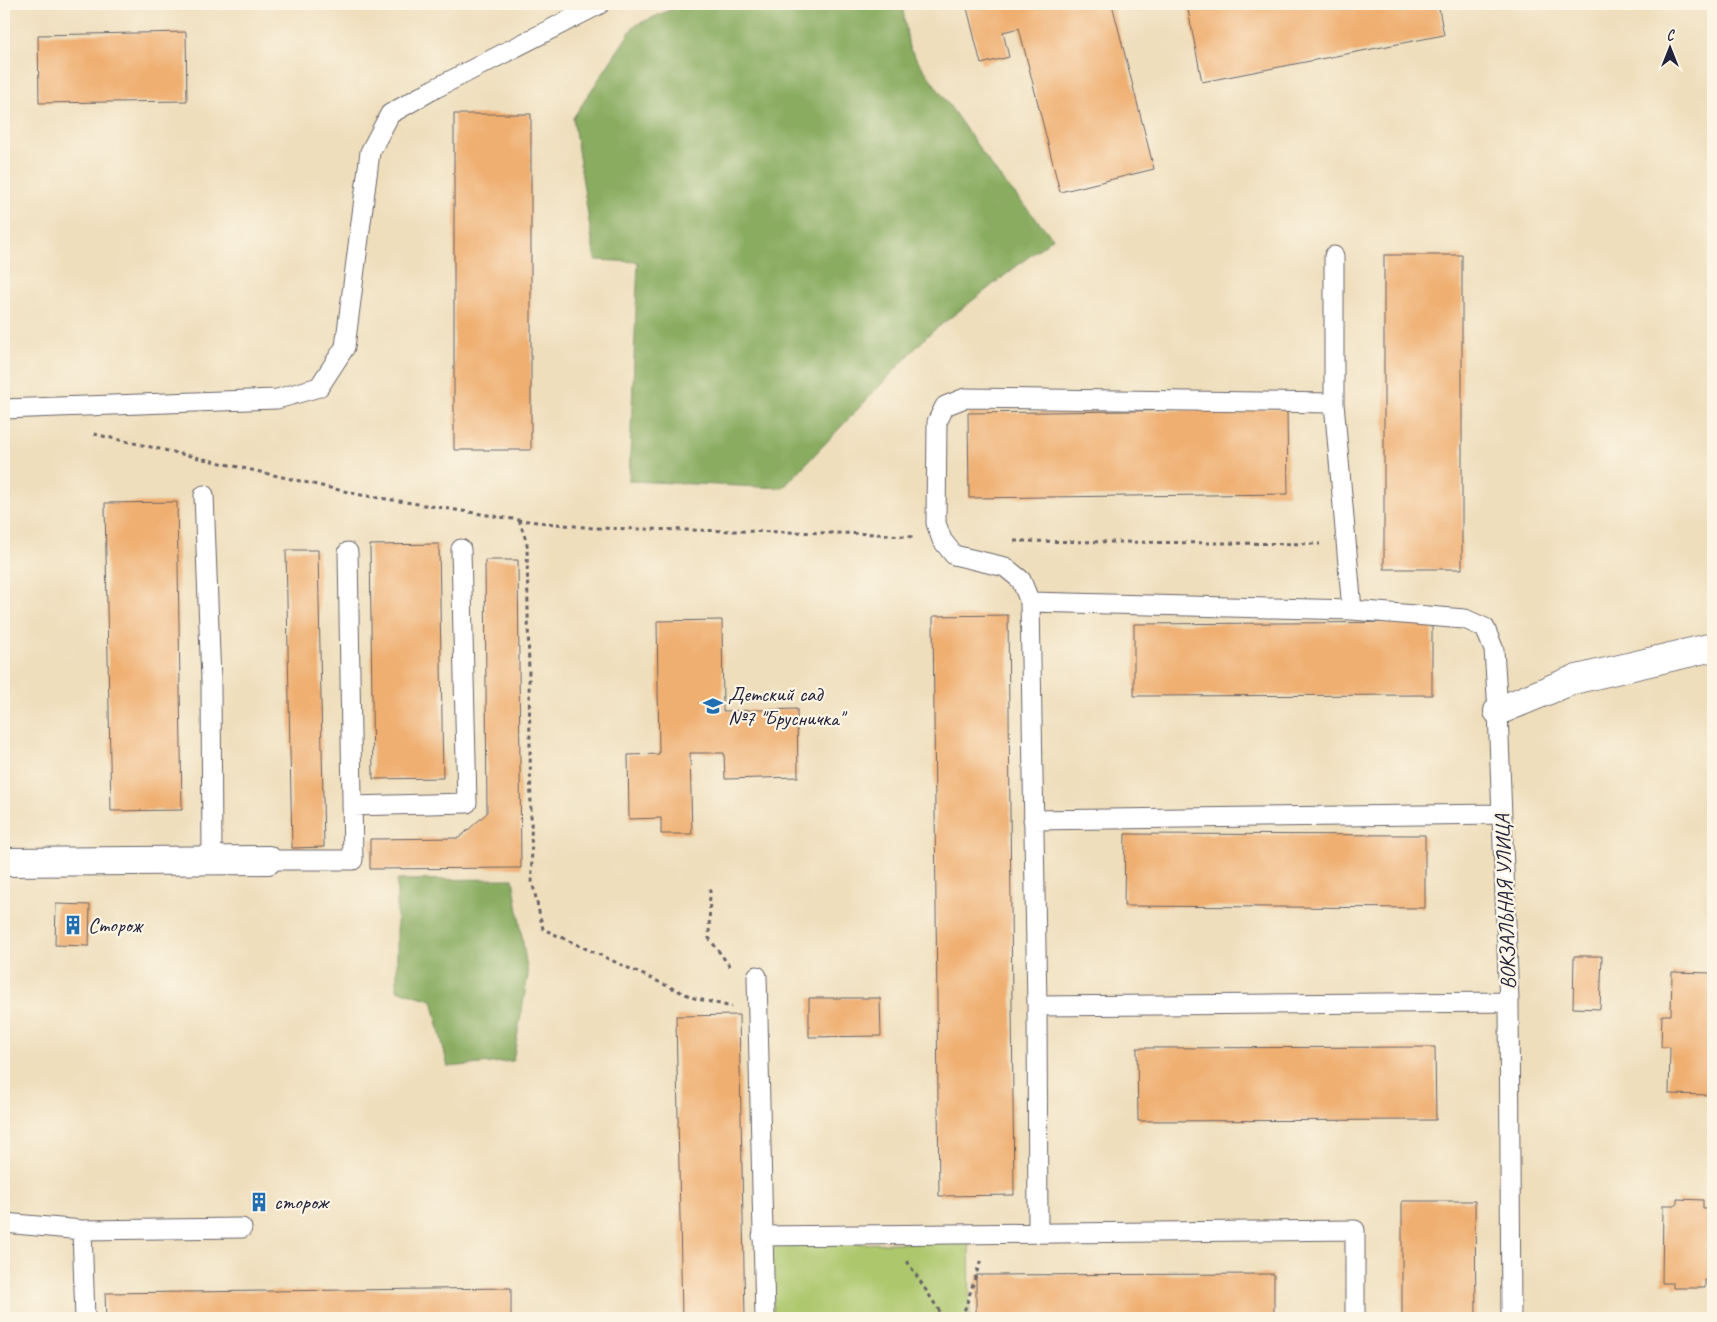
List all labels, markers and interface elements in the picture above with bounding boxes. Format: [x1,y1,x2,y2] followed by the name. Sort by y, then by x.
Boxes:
[1644,22,1694,72] north arrow
[1667,27,1676,44] text: С
[728,681,848,731] place label: Детский сад №7 "Брусничка"
[702,695,724,717] school or university icon: Детский сад №7 "Брусничка"
[1489,812,1521,990] street label: ВОКЗАЛЬНАЯ УЛИЦА
[88,912,144,938] place label: Сторож
[62,914,84,936] building icon: Сторож
[274,1189,330,1215] place label: сторож
[248,1191,270,1213] building icon: сторож

